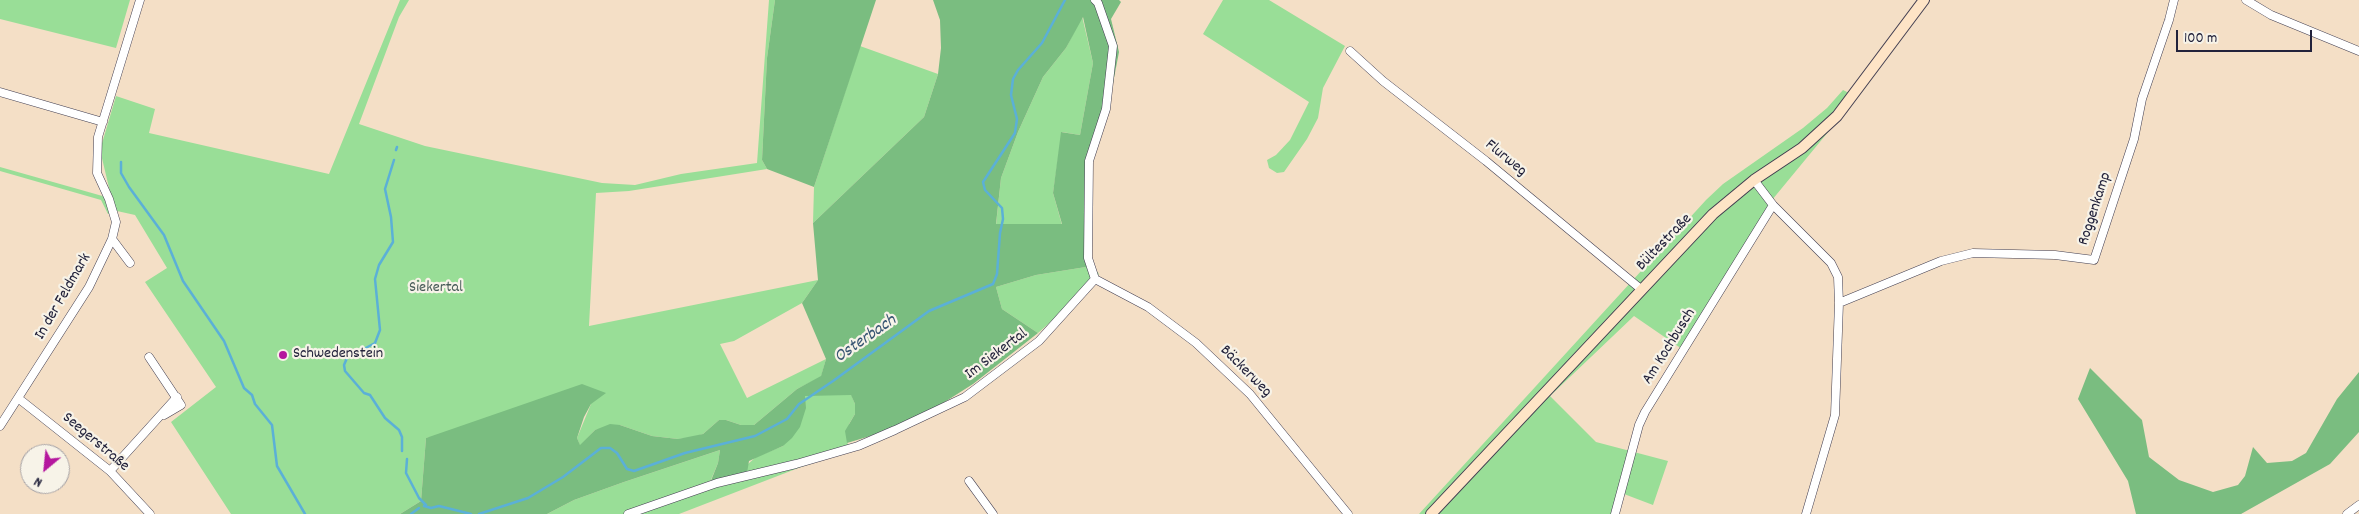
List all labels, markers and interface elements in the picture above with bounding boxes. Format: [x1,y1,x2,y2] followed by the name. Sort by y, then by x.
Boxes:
[2179,20,2315,52] scale bar
[2184,28,2217,50] text: 100 m
[1480,136,1530,182] street label: Flurweg
[2075,170,2117,248] street label: Roggenkamp
[1633,210,1697,276] street label: Bültestraße
[32,250,96,344] street label: In der Feldmark
[409,279,463,299] park label: Siekertal
[1639,305,1701,389] street label: Am Kochbusch
[831,311,901,369] water label: Osterbach
[962,325,1032,385] street label: Im Siekertal
[1215,342,1275,402] street label: Bäckerweg
[293,345,383,365] place label: Schwedenstein
[277,349,289,361] marker: Schwedenstein
[57,409,133,477] street label: Seegerstraße
[20,444,70,494] north arrow
[31,471,46,492] text: N

